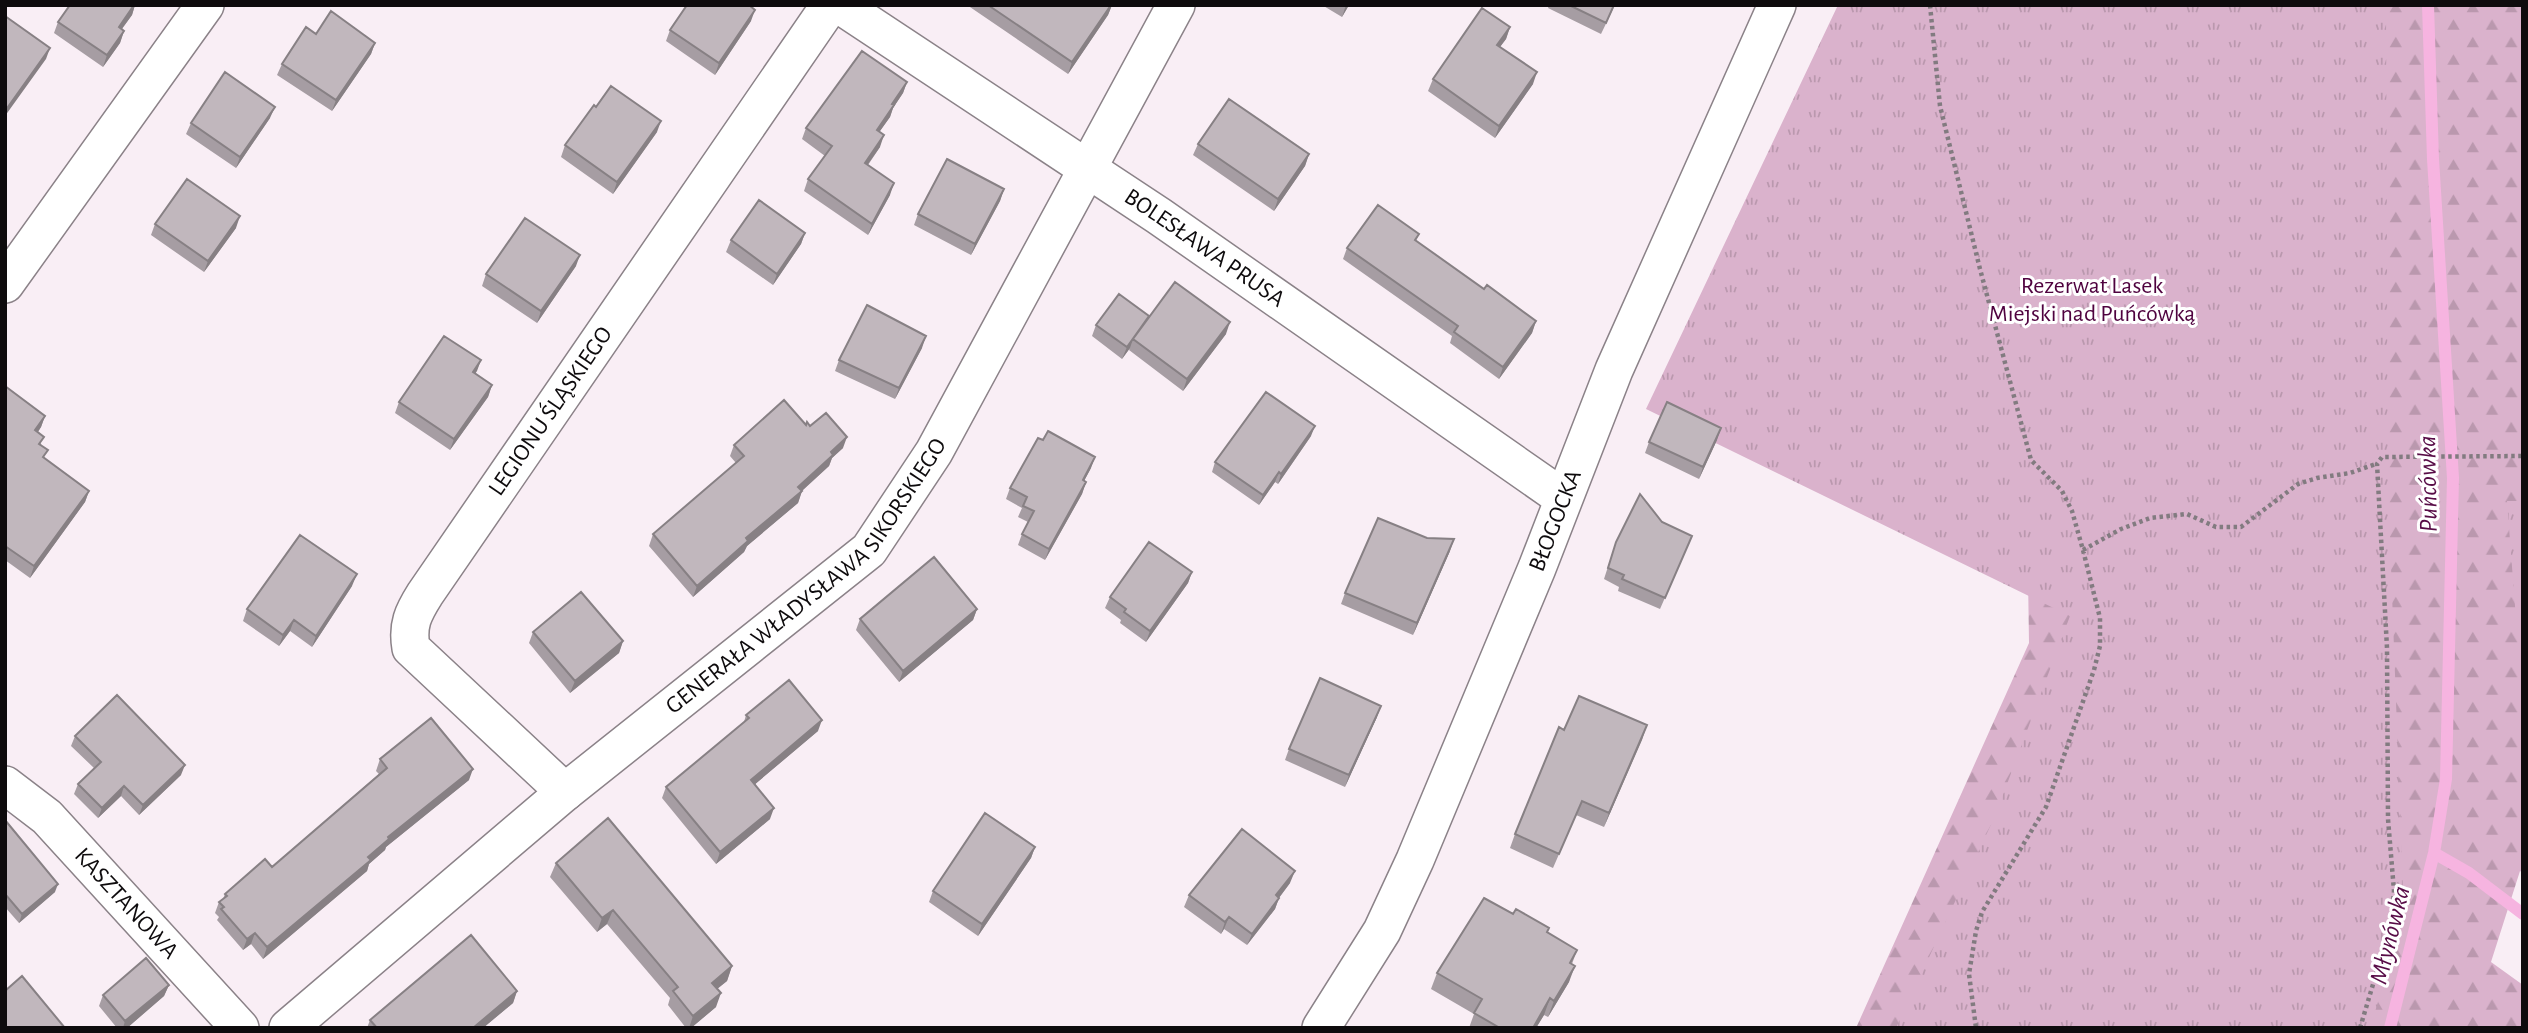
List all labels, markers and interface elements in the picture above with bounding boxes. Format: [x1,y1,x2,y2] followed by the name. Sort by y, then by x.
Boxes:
[1120,184,1289,312] street label: BOLESŁAWA PRUSA
[1989,274,2195,326] park label: Rezerwat Lasek Miejski nad Puńcówką
[484,322,617,500] street label: LEGIONU ŚLĄSKIEGO
[661,435,951,719] street label: GENERAŁA WŁADYSŁAWA SIKORSKIEGO
[2414,435,2442,533] water label: Puńcówka
[1525,467,1586,575] street label: BŁOGOCKA
[70,843,183,964] street label: KASZTANOWA
[2365,883,2415,987] water label: Młynówka

